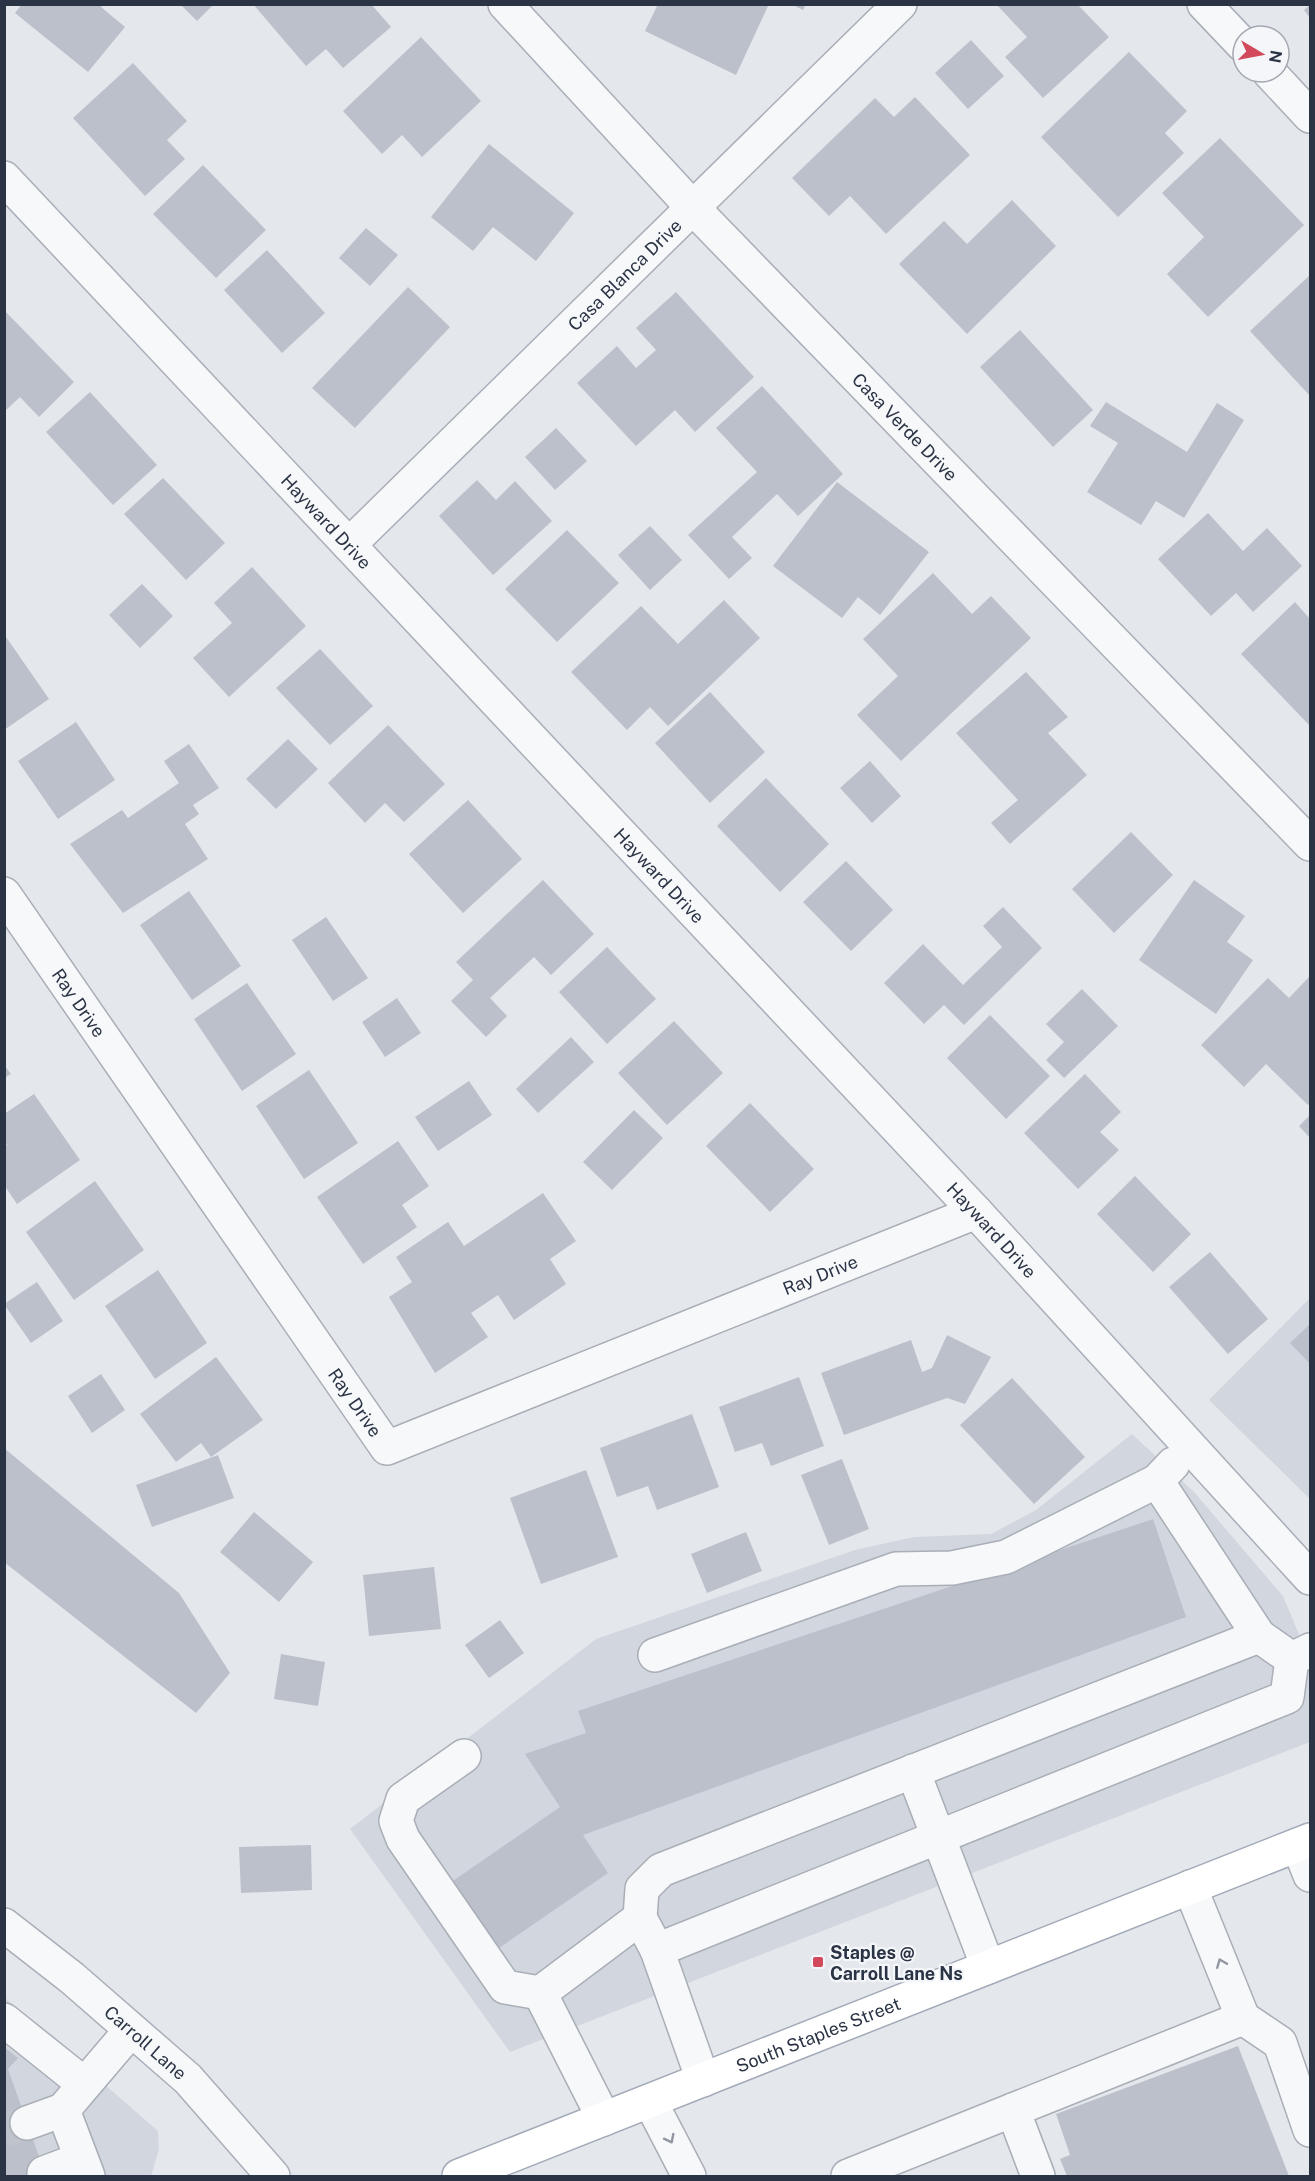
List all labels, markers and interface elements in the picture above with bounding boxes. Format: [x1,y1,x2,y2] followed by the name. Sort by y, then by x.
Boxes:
[1231,24,1291,84] north arrow
[1265,49,1286,64] text: N
[563,214,686,335] street label: Casa Blanca Drive
[848,368,962,485] street label: Casa Verde Drive
[277,469,376,573] street label: Hayward Drive
[610,824,709,927] street label: Hayward Drive
[48,964,110,1041] street label: Ray Drive
[943,1178,1041,1282] street label: Hayward Drive
[780,1250,860,1299] street label: Ray Drive
[324,1364,386,1441] street label: Ray Drive
[830,1942,963,1984] place label: Staples @ Carroll Lane Ns
[811,1955,825,1969] marker: Staples @ Carroll Lane Ns
[1216,1959,1228,1970] one-way arrow
[733,1992,903,2076] street label: South Staples Street
[100,2001,191,2084] street label: Carroll Lane
[662,2132,674,2143] one-way arrow

